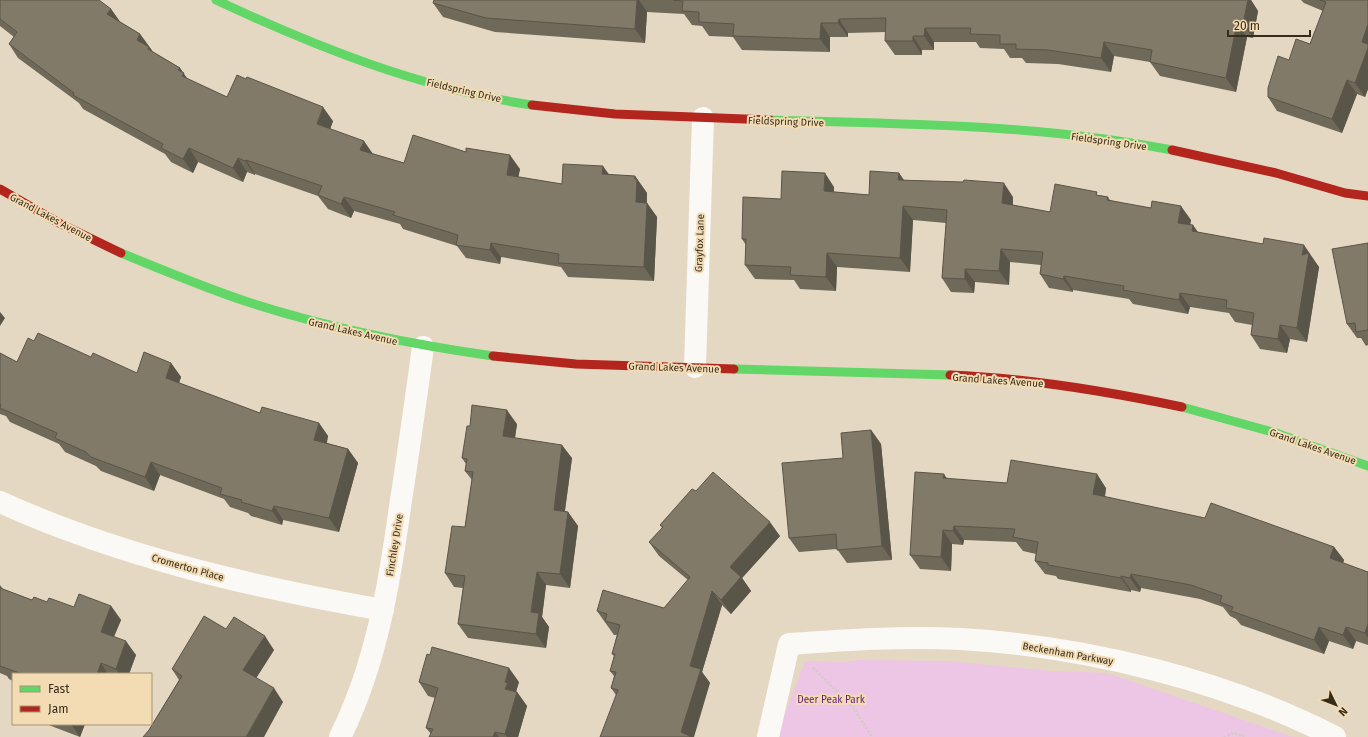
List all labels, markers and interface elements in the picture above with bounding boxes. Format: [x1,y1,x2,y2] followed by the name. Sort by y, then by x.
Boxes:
[1228,12,1310,38] scale bar
[1234,19,1260,33] text: 20 m
[425,77,502,105] street label: Fieldspring Drive
[748,115,824,129] street label: Fieldspring Drive
[1070,131,1147,153] street label: Fieldspring Drive
[8,191,94,245] street label: Grand Lakes Avenue
[693,214,707,272] street label: Grayfox Lane
[307,316,398,348] street label: Grand Lakes Avenue
[628,360,720,376] street label: Grand Lakes Avenue
[952,372,1044,390] street label: Grand Lakes Avenue
[1268,426,1358,467] street label: Grand Lakes Avenue
[384,513,406,577] street label: Finchley Drive
[150,552,225,584] street label: Cromerton Place
[1021,640,1114,668] street label: Beckenham Parkway
[12,673,152,725] legend
[48,682,70,696] text: Fast
[1316,685,1356,725] north arrow
[797,694,866,706] park label: Deer Peak Park
[48,702,68,716] text: Jam
[1336,704,1350,719] text: N

